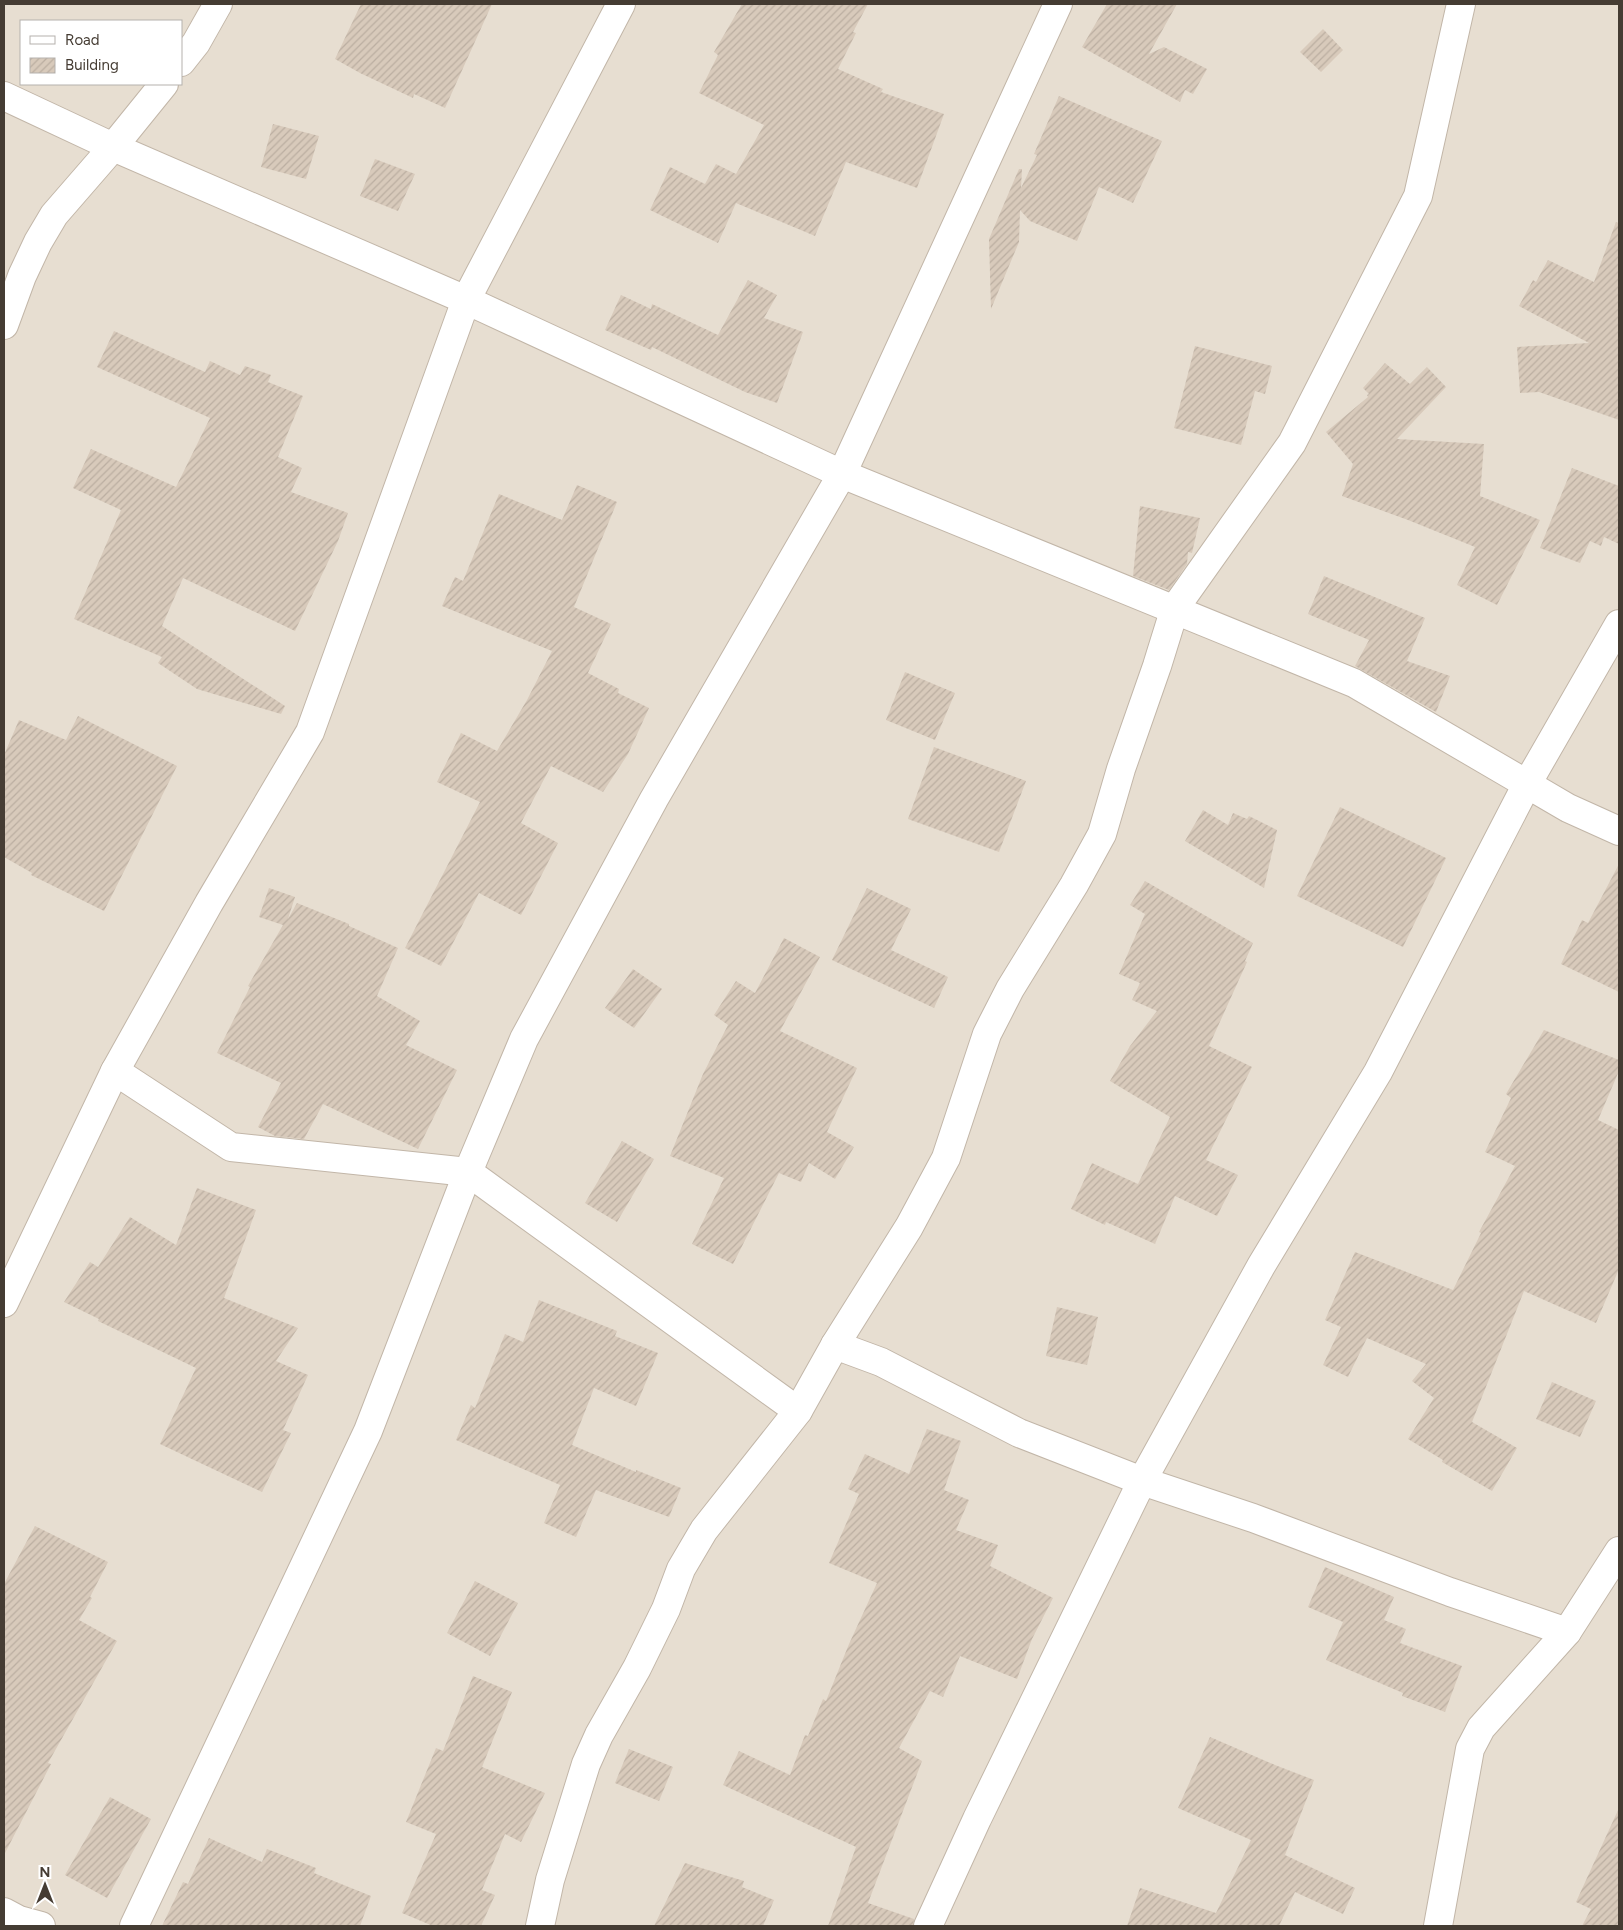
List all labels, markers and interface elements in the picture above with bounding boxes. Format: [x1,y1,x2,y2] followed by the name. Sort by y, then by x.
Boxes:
[20,20,182,85] legend
[65,31,100,49] text: Road
[65,56,119,74] text: Building
[20,1860,70,1910] north arrow
[40,1864,50,1881] text: N

